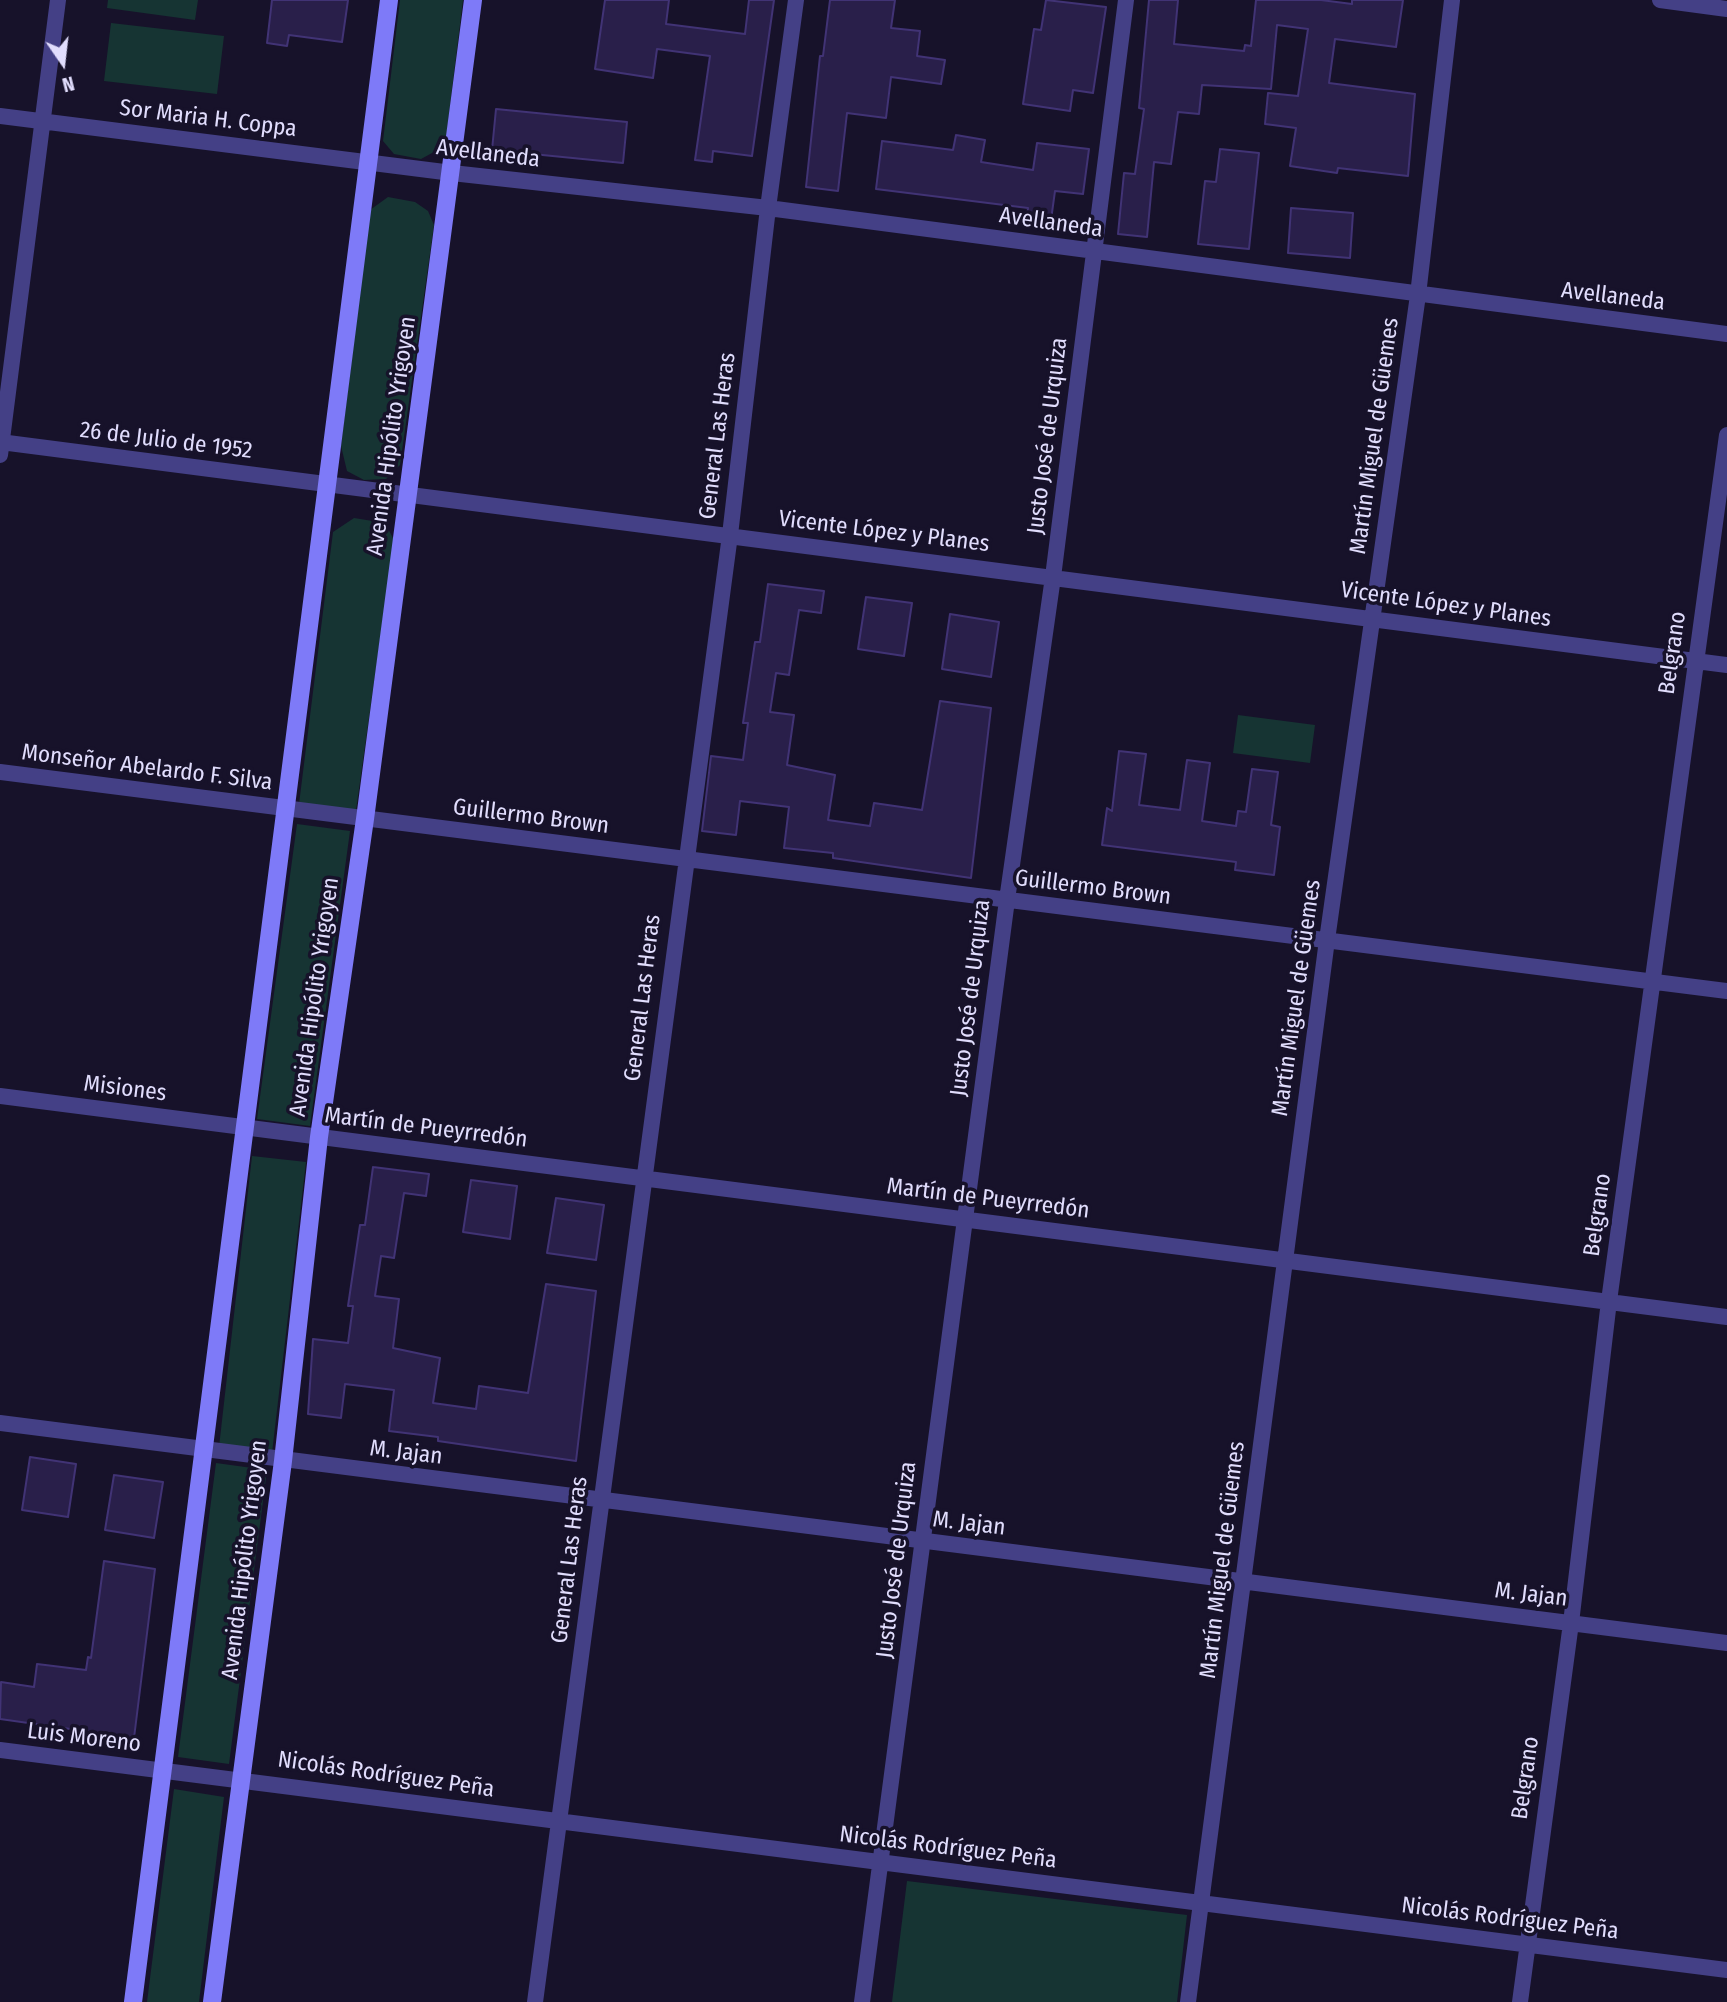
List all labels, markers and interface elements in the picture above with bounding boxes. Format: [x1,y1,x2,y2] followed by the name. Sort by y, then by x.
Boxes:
[28,28,98,98] north arrow
[60,71,77,96] text: N
[118,94,298,144] street label: Sor Maria H. Coppa
[435,134,541,174] street label: Avellaneda
[998,202,1104,244] street label: Avellaneda
[1560,277,1666,317] street label: Avellaneda
[362,315,422,557] street label: Avenida Hipólito Yrigoyen
[1345,316,1405,556] street label: Martín Miguel de Güemes
[1022,336,1074,536] street label: Justo José de Urquiza
[694,351,742,521] street label: General Las Heras
[78,417,254,465] street label: 26 de Julio de 1952
[777,505,991,559] street label: Vicente López y Planes
[1339,577,1553,633] street label: Vicente López y Planes
[1654,610,1692,696] street label: Belgrano
[20,739,274,797] street label: Monseñor Abelardo F. Silva
[451,794,611,840] street label: Guillermo Brown
[1013,865,1173,911] street label: Guillermo Brown
[285,876,345,1118] street label: Avenida Hipólito Yrigoyen
[1267,878,1327,1118] street label: Martín Miguel de Güemes
[945,898,997,1098] street label: Justo José de Urquiza
[619,913,667,1083] street label: General Las Heras
[82,1070,168,1108] street label: Misiones
[323,1102,529,1154] street label: Martín de Pueyrredón
[1579,1172,1617,1258] street label: Belgrano
[885,1173,1091,1225] street label: Martín de Pueyrredón
[368,1435,444,1471] street label: M. Jajan
[217,1439,273,1681] street label: Avenida Hipólito Yrigoyen
[1195,1440,1251,1680] street label: Martín Miguel de Güemes
[871,1460,923,1660] street label: Justo José de Urquiza
[546,1475,594,1645] street label: General Las Heras
[931,1506,1007,1542] street label: M. Jajan
[1493,1577,1569,1613] street label: M. Jajan
[26,1717,142,1759] street label: Luis Moreno
[1507,1735,1545,1821] street label: Belgrano
[276,1746,496,1804] street label: Nicolás Rodríguez Peña
[838,1821,1058,1875] street label: Nicolás Rodríguez Peña
[1400,1892,1620,1946] street label: Nicolás Rodríguez Peña

